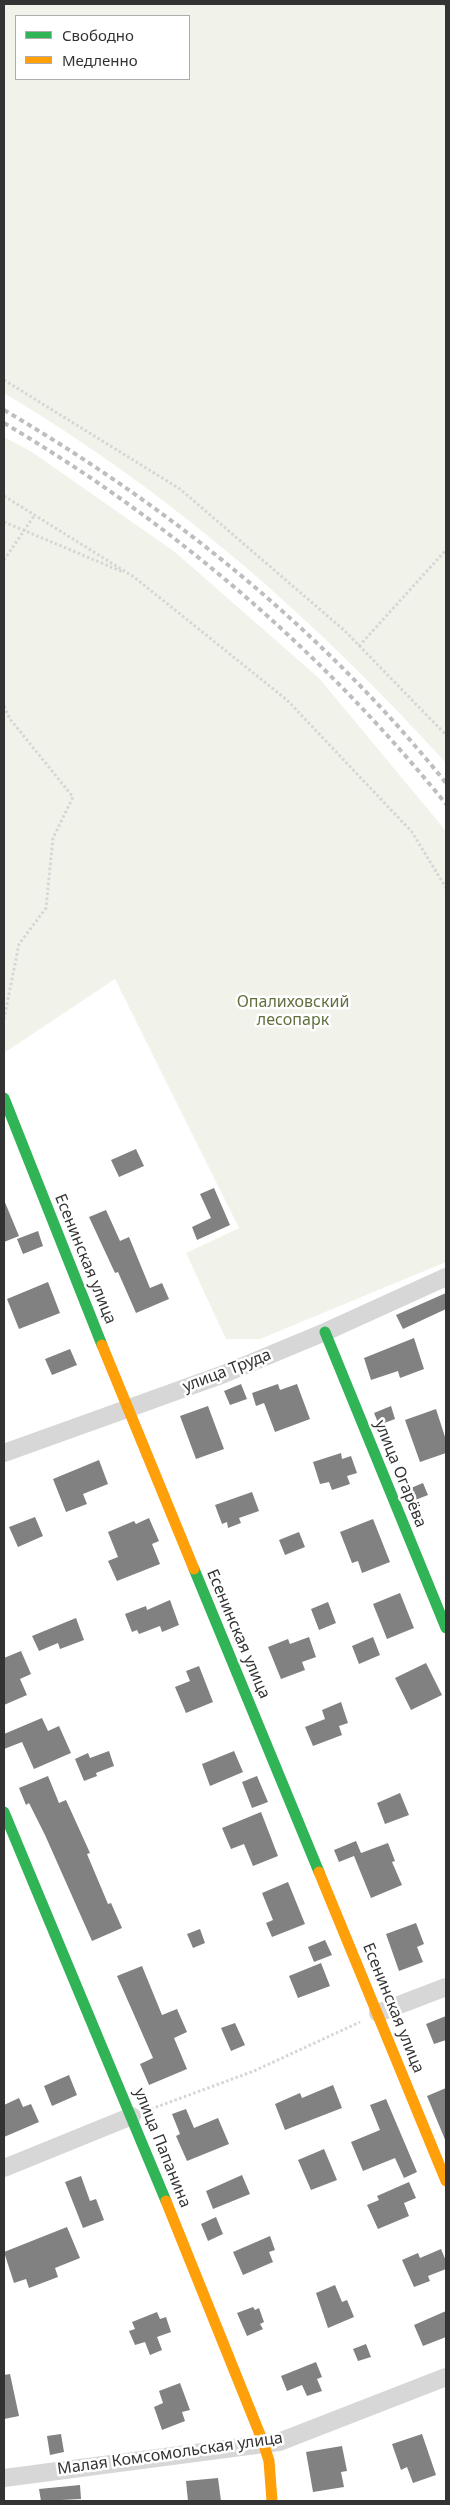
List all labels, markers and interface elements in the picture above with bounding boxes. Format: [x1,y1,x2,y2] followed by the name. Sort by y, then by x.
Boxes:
[15,15,190,80] legend
[62,25,134,45] text: Свободно
[62,50,138,70] text: Медленно
[237,992,349,1030] park label: Опалиховский лесопарк
[50,1191,120,1327] street label: Есенинская улица
[180,1345,274,1397] street label: улица Труда
[370,1418,430,1530] street label: улица Огарёва
[202,1566,274,1702] street label: Есенинская улица
[358,1940,428,2076] street label: Есенинская улица
[129,2085,195,2211] street label: улица Папанина
[56,2429,284,2479] street label: Малая Комсомольская улица

